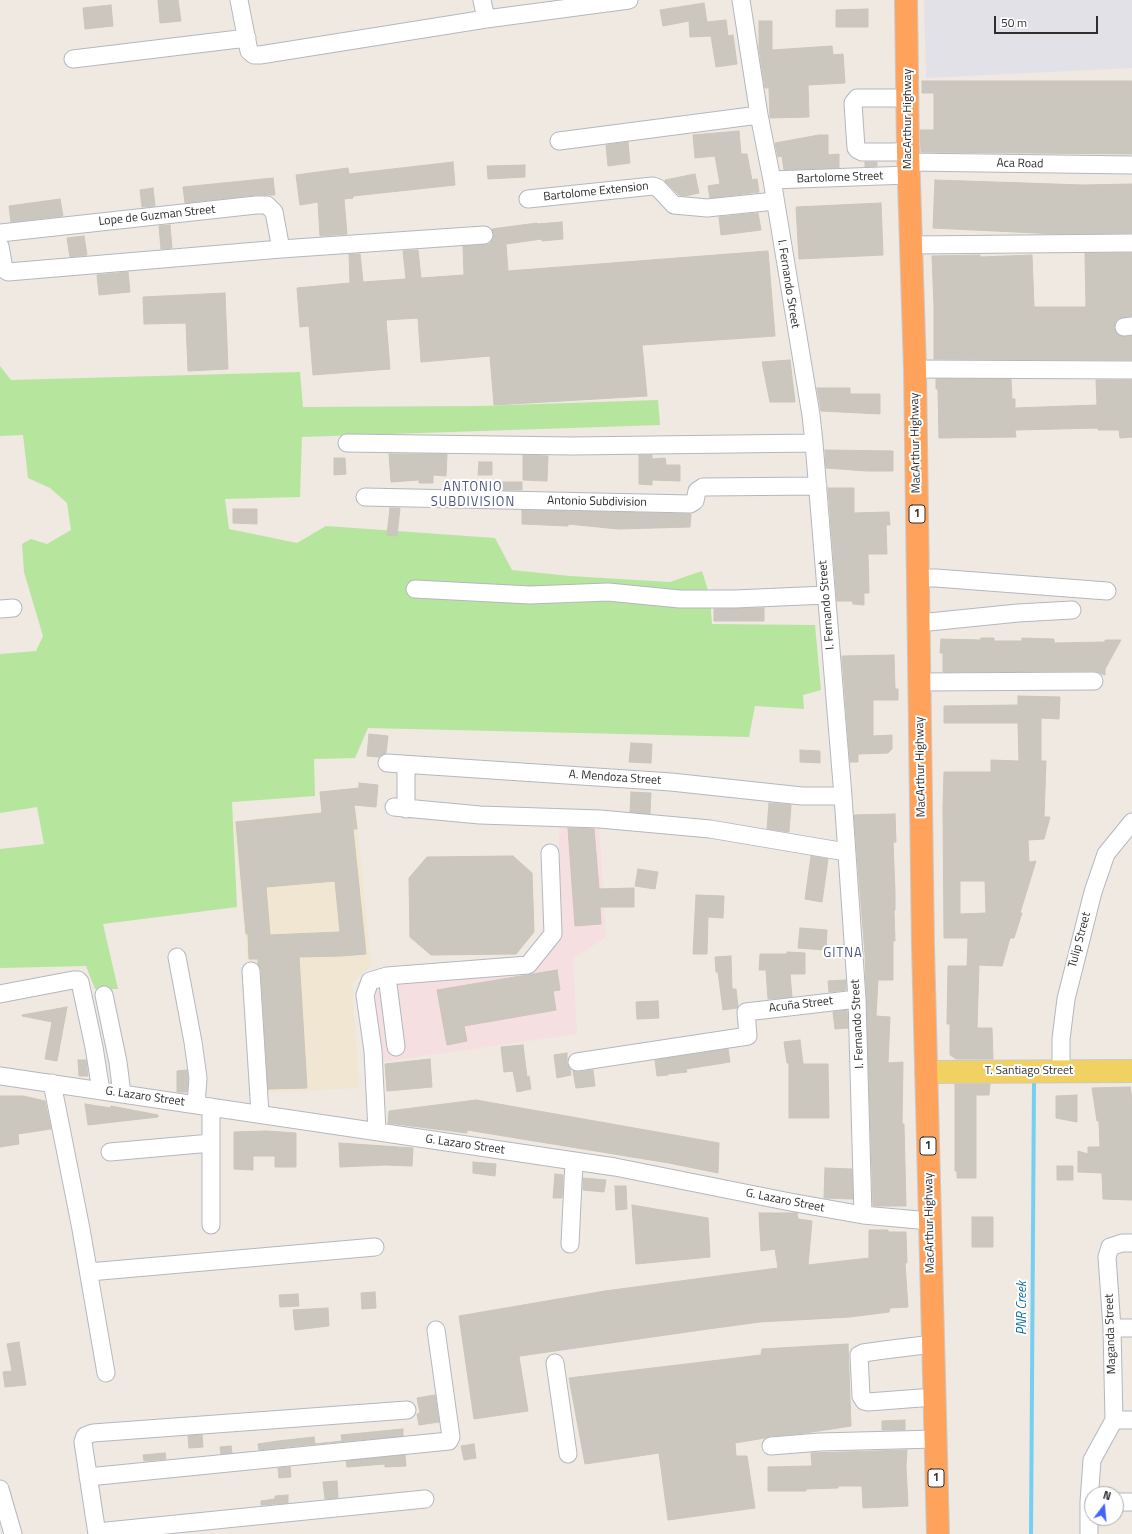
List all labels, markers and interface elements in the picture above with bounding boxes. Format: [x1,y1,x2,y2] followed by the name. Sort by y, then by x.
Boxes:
[996,8,1100,34] scale bar
[1001,13,1027,32] text: 50 m
[901,69,915,169] street label: MacArthur Highway
[996,156,1044,172] street label: Aca Road
[796,169,884,187] street label: Bartolome Street
[543,179,649,205] street label: Bartolome Extension
[98,203,216,229] street label: Lope de Guzman Street
[774,239,802,329] street label: I. Fernando Street
[908,393,924,493] street label: MacArthur Highway
[431,480,515,511] district label: ANTONIO SUBDIVISION
[547,494,647,510] street label: Antonio Subdivision
[909,505,925,523] road number: 1
[816,560,838,650] street label: I. Fernando Street
[913,717,929,817] street label: MacArthur Highway
[568,768,662,788] street label: A. Mendoza Street
[1066,911,1094,969] street label: Tulip Street
[823,946,863,962] district label: GITNA
[848,979,868,1069] street label: I. Fernando Street
[768,994,834,1016] street label: Acuña Street
[985,1064,1073,1078] street label: T. Santiago Street
[104,1084,186,1110] street label: G. Lazaro Street
[424,1132,506,1158] street label: G. Lazaro Street
[920,1137,936,1155] road number: 1
[922,1173,938,1273] street label: MacArthur Highway
[744,1186,826,1216] street label: G. Lazaro Street
[1015,1281,1031,1335] water label: PNR Creek
[1102,1293,1120,1375] street label: Maganda Street
[928,1469,944,1487] road number: 1
[1084,1486,1124,1526] north arrow
[1101,1487,1113,1504] text: N

